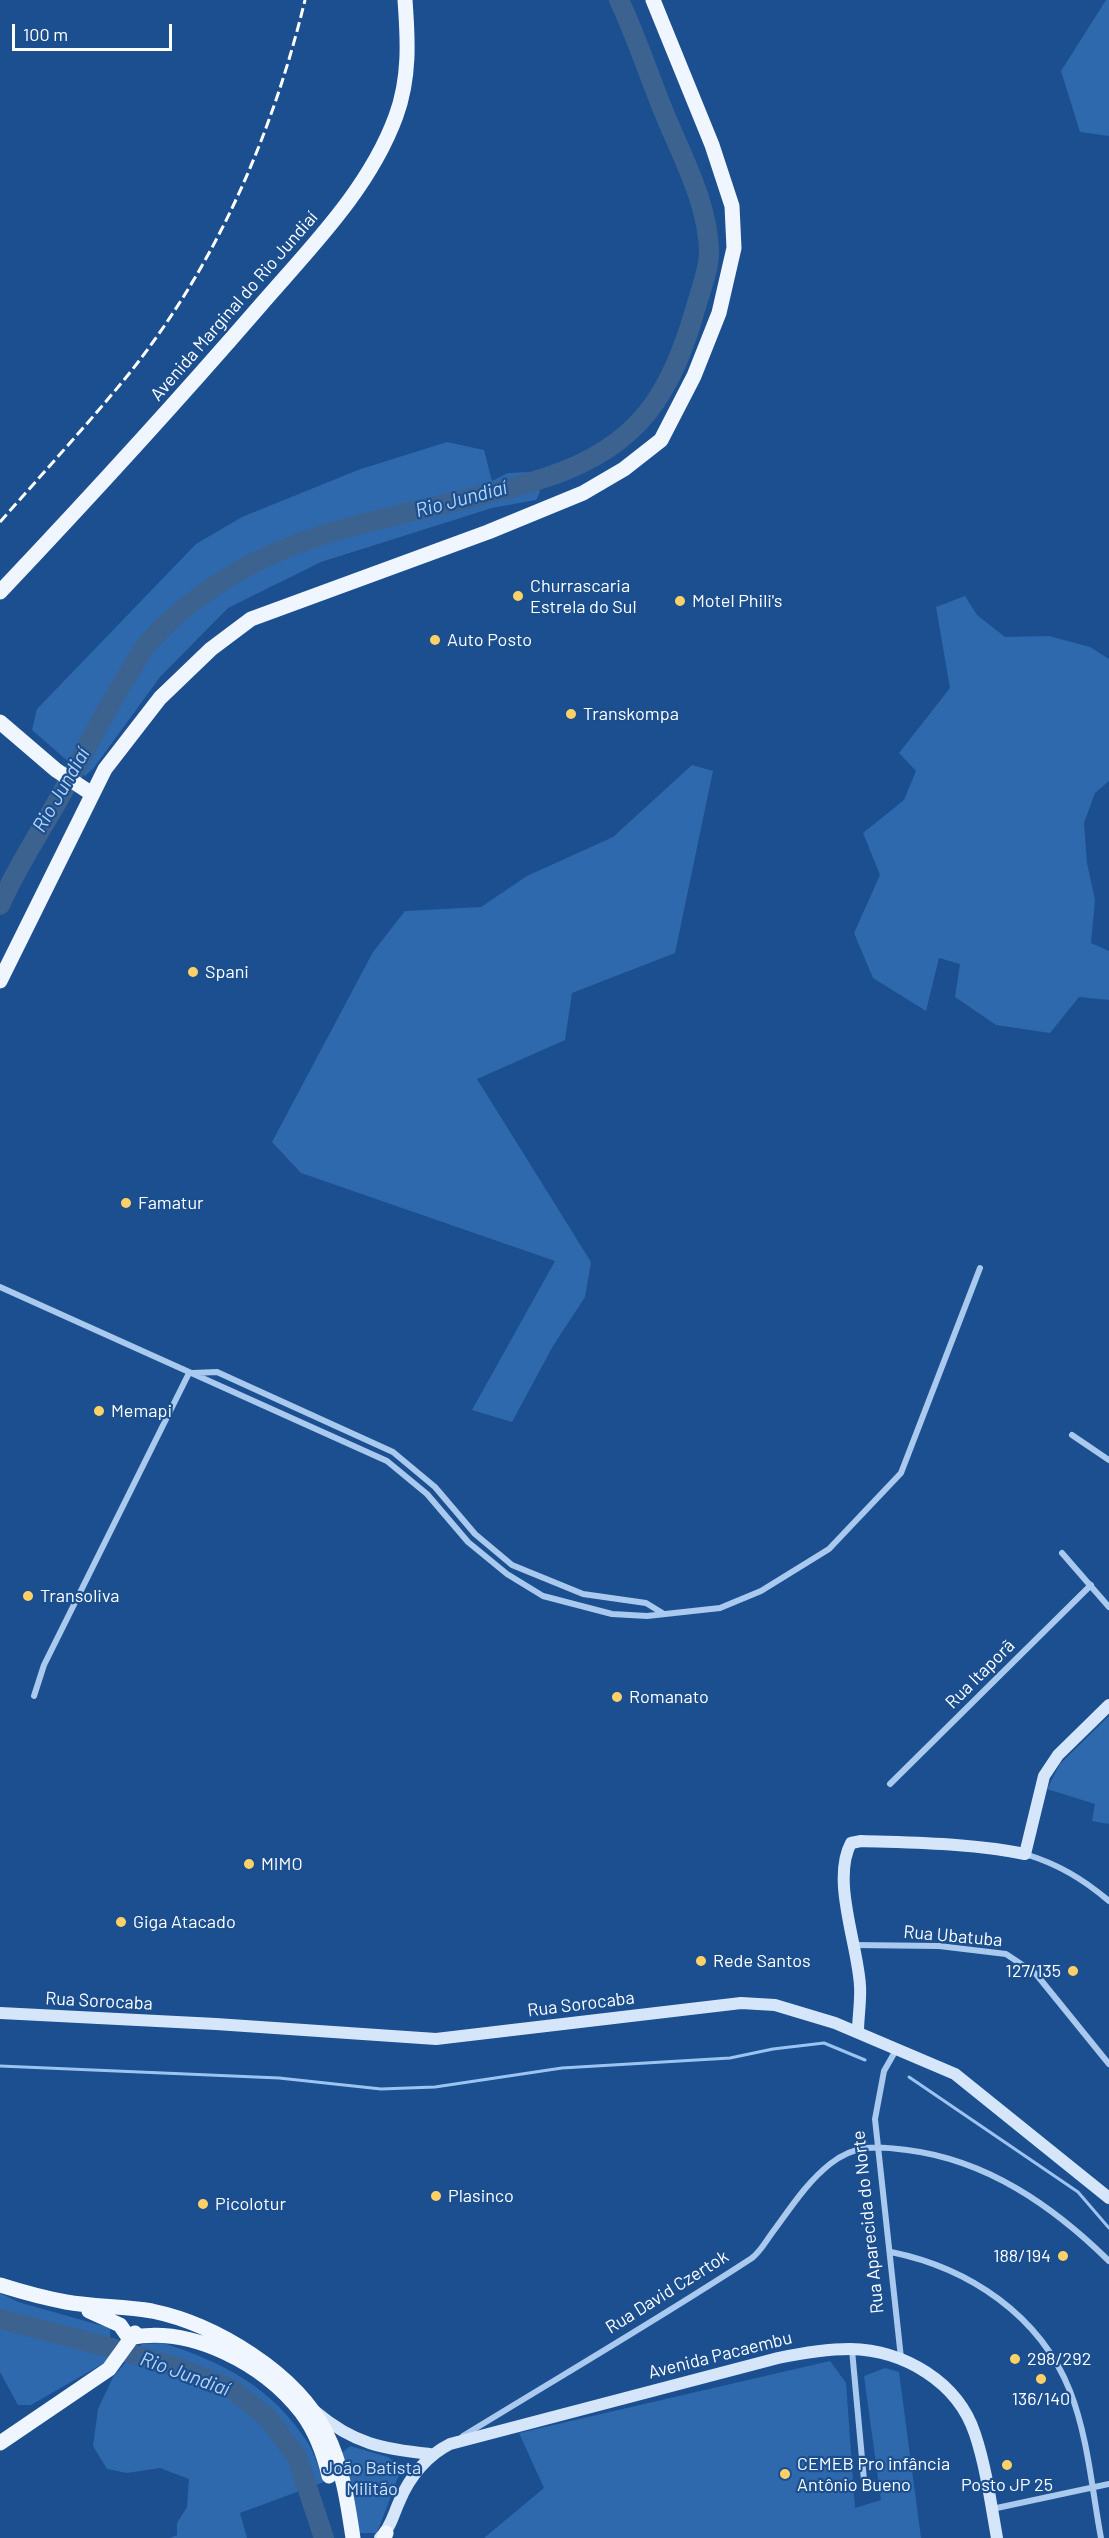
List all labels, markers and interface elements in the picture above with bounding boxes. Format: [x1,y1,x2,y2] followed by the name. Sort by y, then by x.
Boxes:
[15,12,176,50] scale bar
[23,23,68,45] text: 100 m
[146,207,322,405] street label: Avenida Marginal do Rio Jundiaí
[413,475,509,523] water label: Rio Jundiaí
[530,575,637,618] place label: Churrascaria Estrela do Sul
[511,589,525,603] marker: Churrascaria Estrela do Sul
[692,590,782,612] place label: Motel Phili's
[673,594,687,608] marker: Motel Phili's
[447,629,532,651] place label: Auto Posto
[428,633,442,647] marker: Auto Posto
[583,703,679,725] place label: Transkompa
[564,707,578,721] marker: Transkompa
[27,744,95,836] water label: Rio Jundiaí
[205,961,249,983] place label: Spani
[186,965,200,979] marker: Spani
[138,1192,204,1214] place label: Famatur
[119,1196,133,1210] marker: Famatur
[111,1400,172,1422] place label: Memapi
[92,1404,106,1418] marker: Memapi
[40,1585,119,1607] place label: Transoliva
[21,1589,35,1603] marker: Transoliva
[941,1635,1019,1713] street label: Rua Itaporã
[629,1686,709,1708] place label: Romanato
[610,1690,624,1704] marker: Romanato
[261,1853,303,1875] place label: MIMO
[242,1857,256,1871] marker: MIMO
[133,1911,236,1933] place label: Giga Atacado
[114,1915,128,1929] marker: Giga Atacado
[903,1921,1003,1951] street label: Rua Ubatuba
[713,1950,811,1972] place label: Rede Santos
[694,1954,708,1968] marker: Rede Santos
[1006,1960,1061,1982] place label: 127/135
[1066,1964,1080,1978] marker: 127/135
[45,1987,153,2015] street label: Rua Sorocaba
[526,1987,636,2021] street label: Rua Sorocaba
[848,2129,888,2315] street label: Rua Aparecida do Norte
[448,2185,514,2207] place label: Plasinco
[429,2189,443,2203] marker: Plasinco
[215,2193,286,2215] place label: Picolotur
[196,2197,210,2211] marker: Picolotur
[993,2245,1051,2267] place label: 188/194
[602,2246,732,2338] street label: Rua David Czertok
[1056,2249,1070,2263] marker: 188/194
[646,2327,794,2383] street label: Avenida Pacaembu
[137,2347,233,2401] water label: Rio Jundiaí
[1027,2348,1091,2370] place label: 298/292
[1008,2352,1022,2366] marker: 298/292
[1034,2372,1048,2386] marker: 136/140
[1012,2388,1070,2410] place label: 136/140
[797,2453,950,2496] place label: CEMEB Pro infância Antônio Bueno
[323,2457,421,2500] park label: João Batista Militão
[1000,2458,1014,2472] marker: Posto JP 25
[778,2467,792,2481] marker: CEMEB Pro infância Antônio Bueno
[961,2474,1053,2496] place label: Posto JP 25

